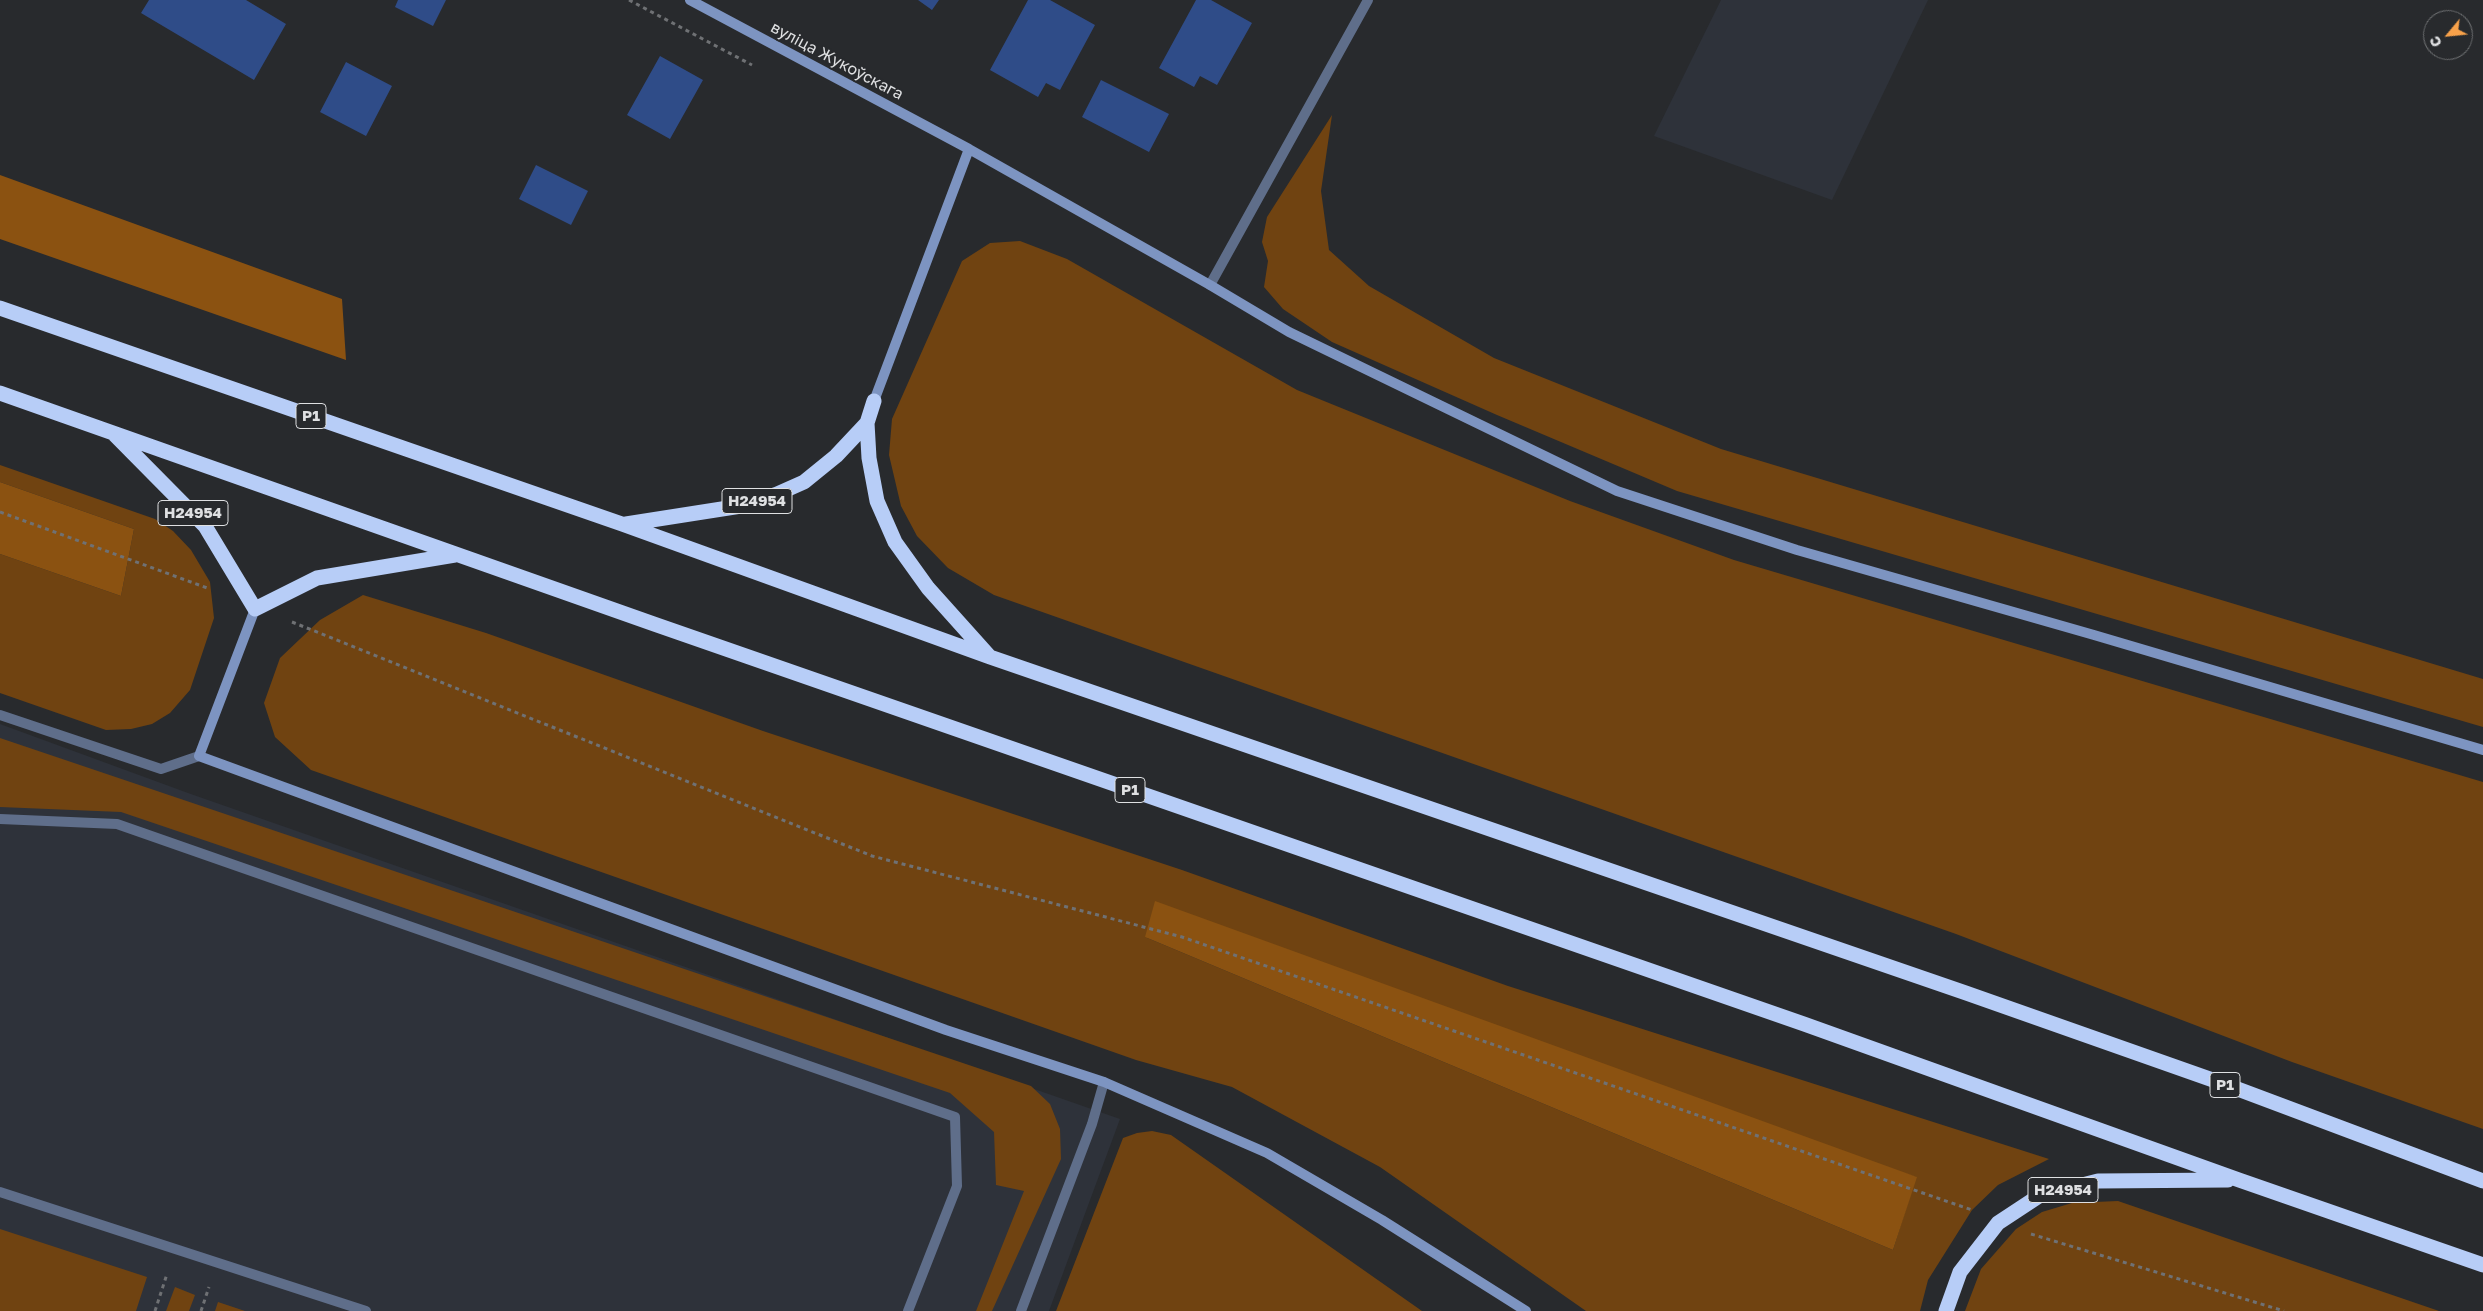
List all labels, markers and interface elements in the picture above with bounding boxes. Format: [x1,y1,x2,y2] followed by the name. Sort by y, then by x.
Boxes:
[2423,10,2473,60] north arrow
[767,18,907,104] street label: вуліца Жукоўскага
[2425,33,2445,50] text: С
[296,404,326,428] road number: Р1
[722,488,792,514] road number: Н24954
[158,500,228,526] road number: Н24954
[1115,778,1145,802] road number: Р1
[2210,1072,2240,1098] road number: Р1
[2028,1178,2098,1202] road number: Н24954

